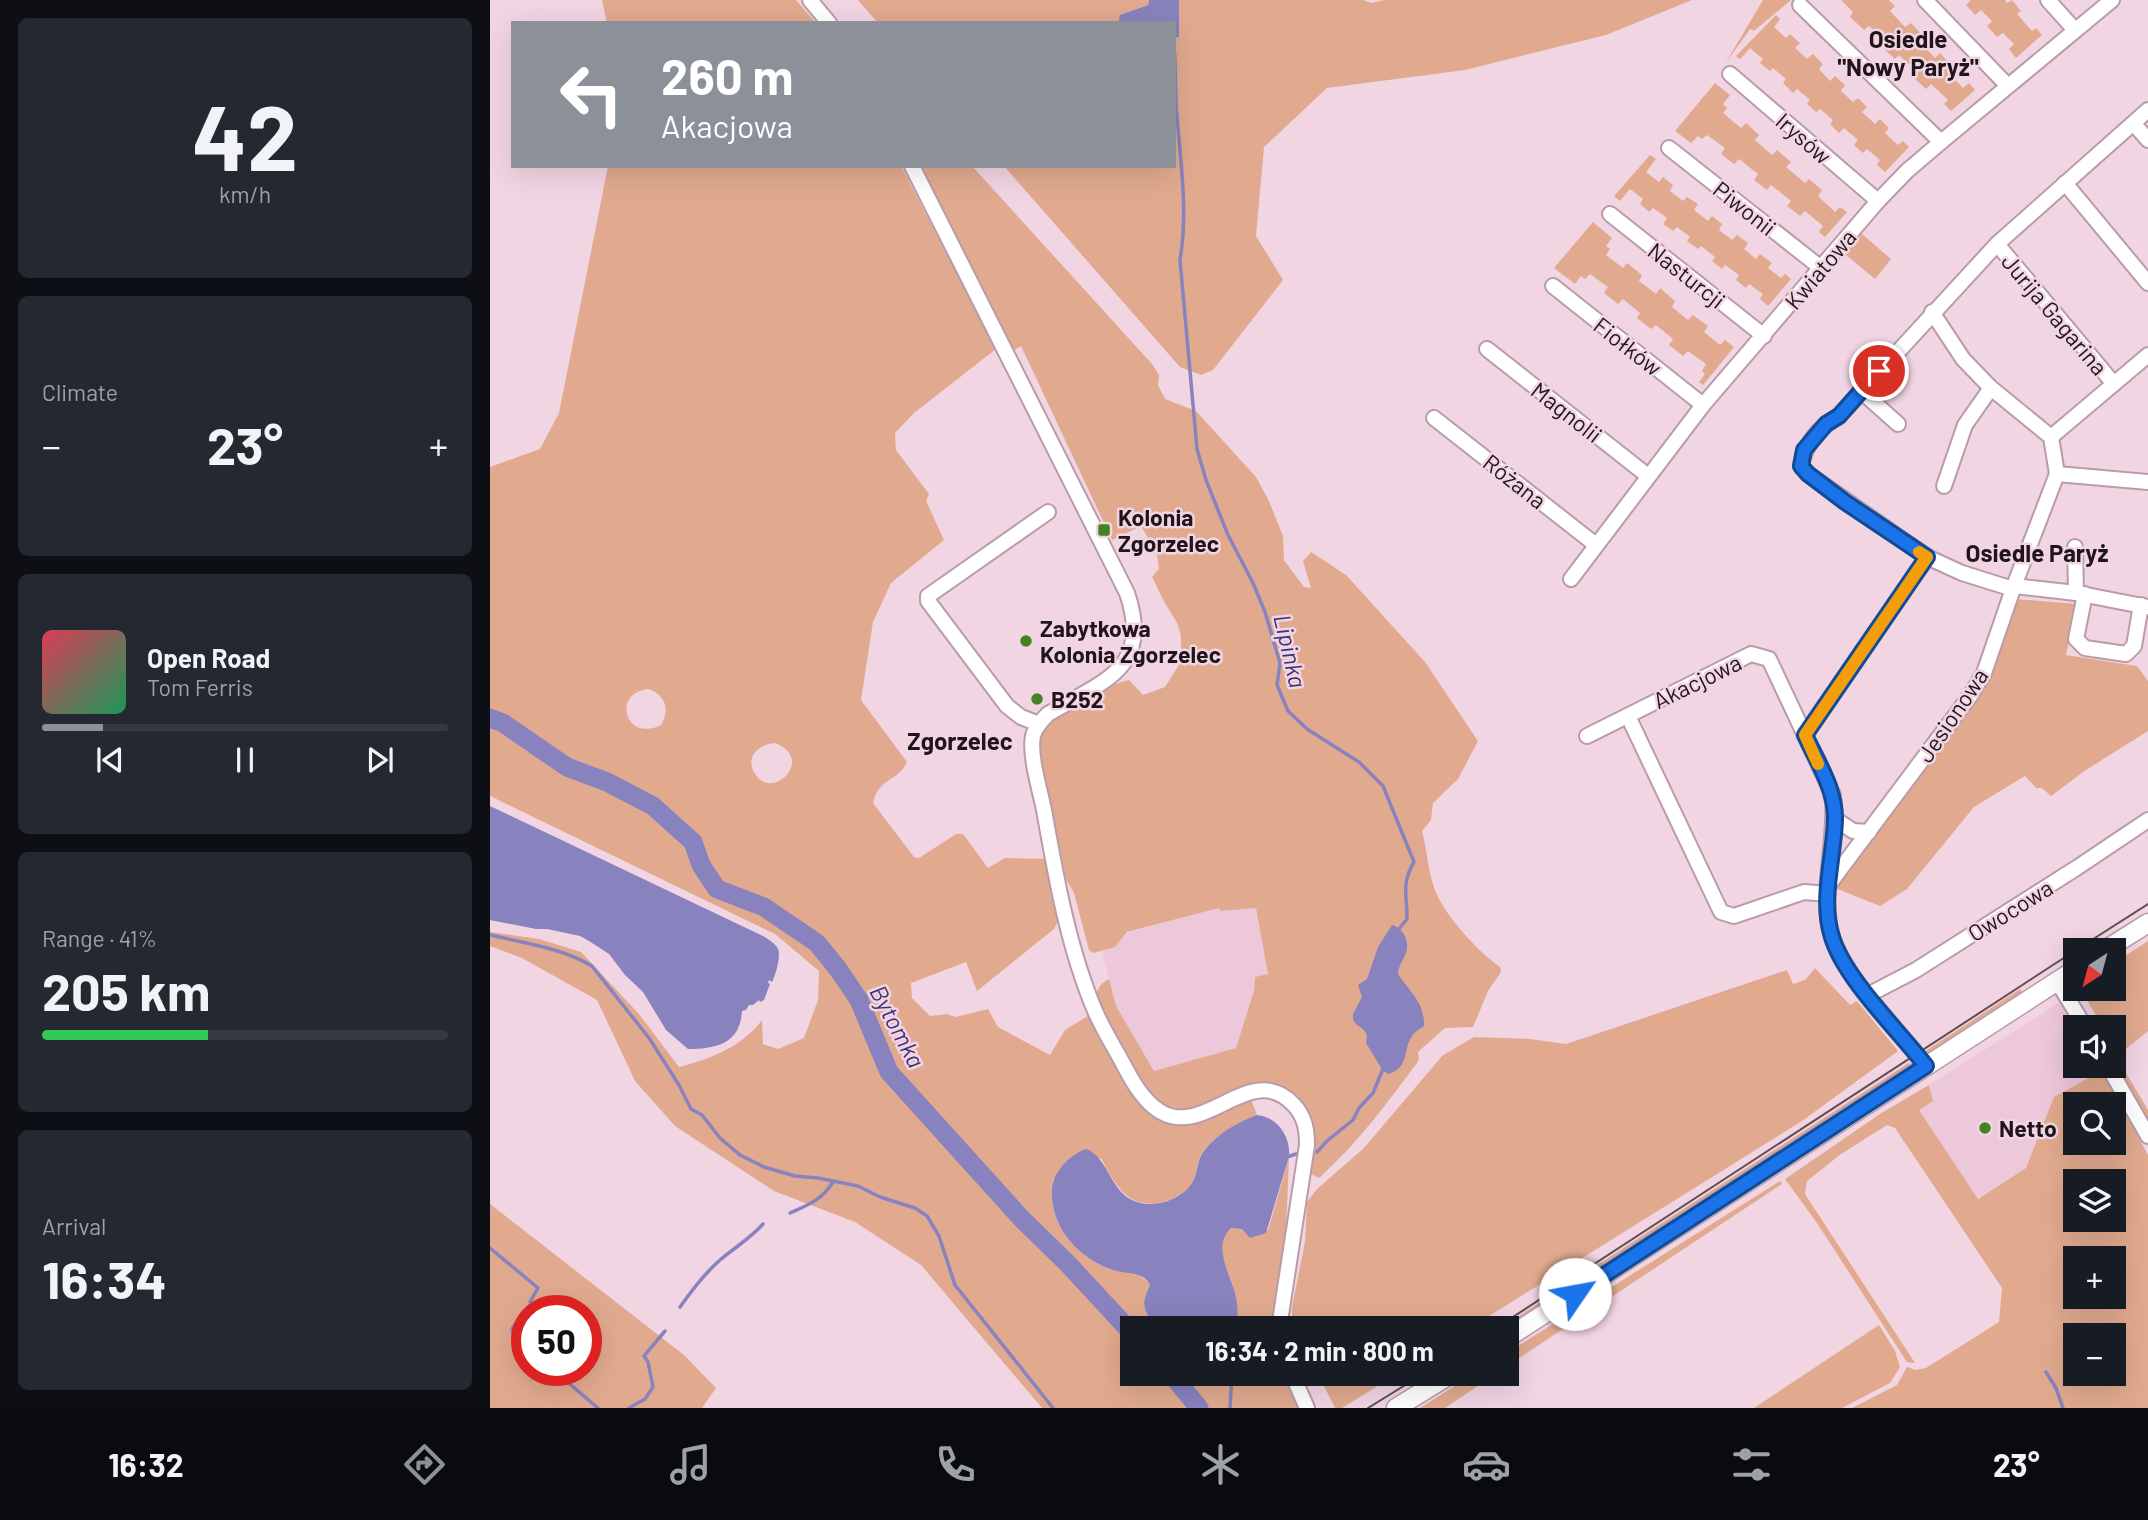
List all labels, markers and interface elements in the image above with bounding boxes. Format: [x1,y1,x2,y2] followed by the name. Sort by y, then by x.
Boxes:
[1838,24,1979,81] district label: Osiedle "Nowy Paryż"
[661,46,793,105] text: 260 m
[546,49,637,140] icon: left
[192,80,298,189] text: 42
[661,106,793,144] text: Akacjowa
[1771,106,1837,170] street label: Irysów
[1708,175,1782,241] street label: Piwonii
[219,180,271,208] text: km/h
[1778,223,1862,315] street label: Kwiatowa
[1643,236,1731,314] street label: Nasturcji
[1996,248,2114,380] street label: Jurija Gagarina
[1588,311,1668,381] street label: Fiołków
[1849,341,1909,401] pin
[1860,352,1898,390] icon: arrive
[1526,376,1608,448] street label: Magnolii
[42,378,118,406] text: Climate
[207,413,283,475] text: 23°
[42,422,61,468] text: −
[429,422,448,468] text: +
[1478,448,1552,514] street label: Różana
[1118,503,1219,557] place label: Kolonia Zgorzelec
[1096,522,1112,538] marker: Kolonia Zgorzelec
[1966,538,2108,567] district label: Osiedle Paryż
[1268,611,1314,691] water label: Lipinka
[1040,614,1221,668] place label: Zabytkowa Kolonia Zgorzelec
[1018,633,1034,649] marker: Zabytkowa Kolonia Zgorzelec
[147,642,270,673] text: Open Road
[1648,648,1746,714] street label: Akacjowa
[1910,663,1994,767] street label: Jesionowa
[147,673,253,701] text: Tom Ferris
[1051,685,1103,713] place label: B252
[1029,691,1045,707] marker: B252
[907,726,1013,755] district label: Zgorzelec
[91,741,129,779] icon: previous
[226,741,264,779] icon: pause
[361,741,399,779] icon: next
[1962,873,2058,947] street label: Owocowa
[42,924,157,952] text: Range · 41%
[2063,938,2126,1001] north arrow
[2063,938,2126,1386] map controls
[42,959,210,1021] text: 205 km
[864,980,932,1072] water label: Bytomka
[2063,1015,2126,1078] button: sound
[2063,1092,2126,1155] button: search
[1999,1114,2057,1142] place label: Netto
[1977,1120,1993,1136] marker: Netto
[2063,1169,2126,1232] button: layers
[42,1212,106,1240] text: Arrival
[2063,1246,2126,1309] button: +
[42,1247,167,1309] text: 16:34
[1538,1257,1612,1331] position arrow
[511,1295,602,1386] speed limit sign: 50
[2063,1323,2126,1386] button: −
[1205,1335,1434,1366] text: 16:34 · 2 min · 800 m
[400,1440,449,1489] icon: directions
[666,1440,715,1489] icon: music
[931,1440,980,1489] icon: phone
[1196,1440,1245,1489] icon: climate
[1462,1440,1511,1489] icon: car
[1727,1440,1776,1489] icon: filters
[108,1445,184,1483] text: 16:32
[1993,1445,2040,1483] text: 23°

